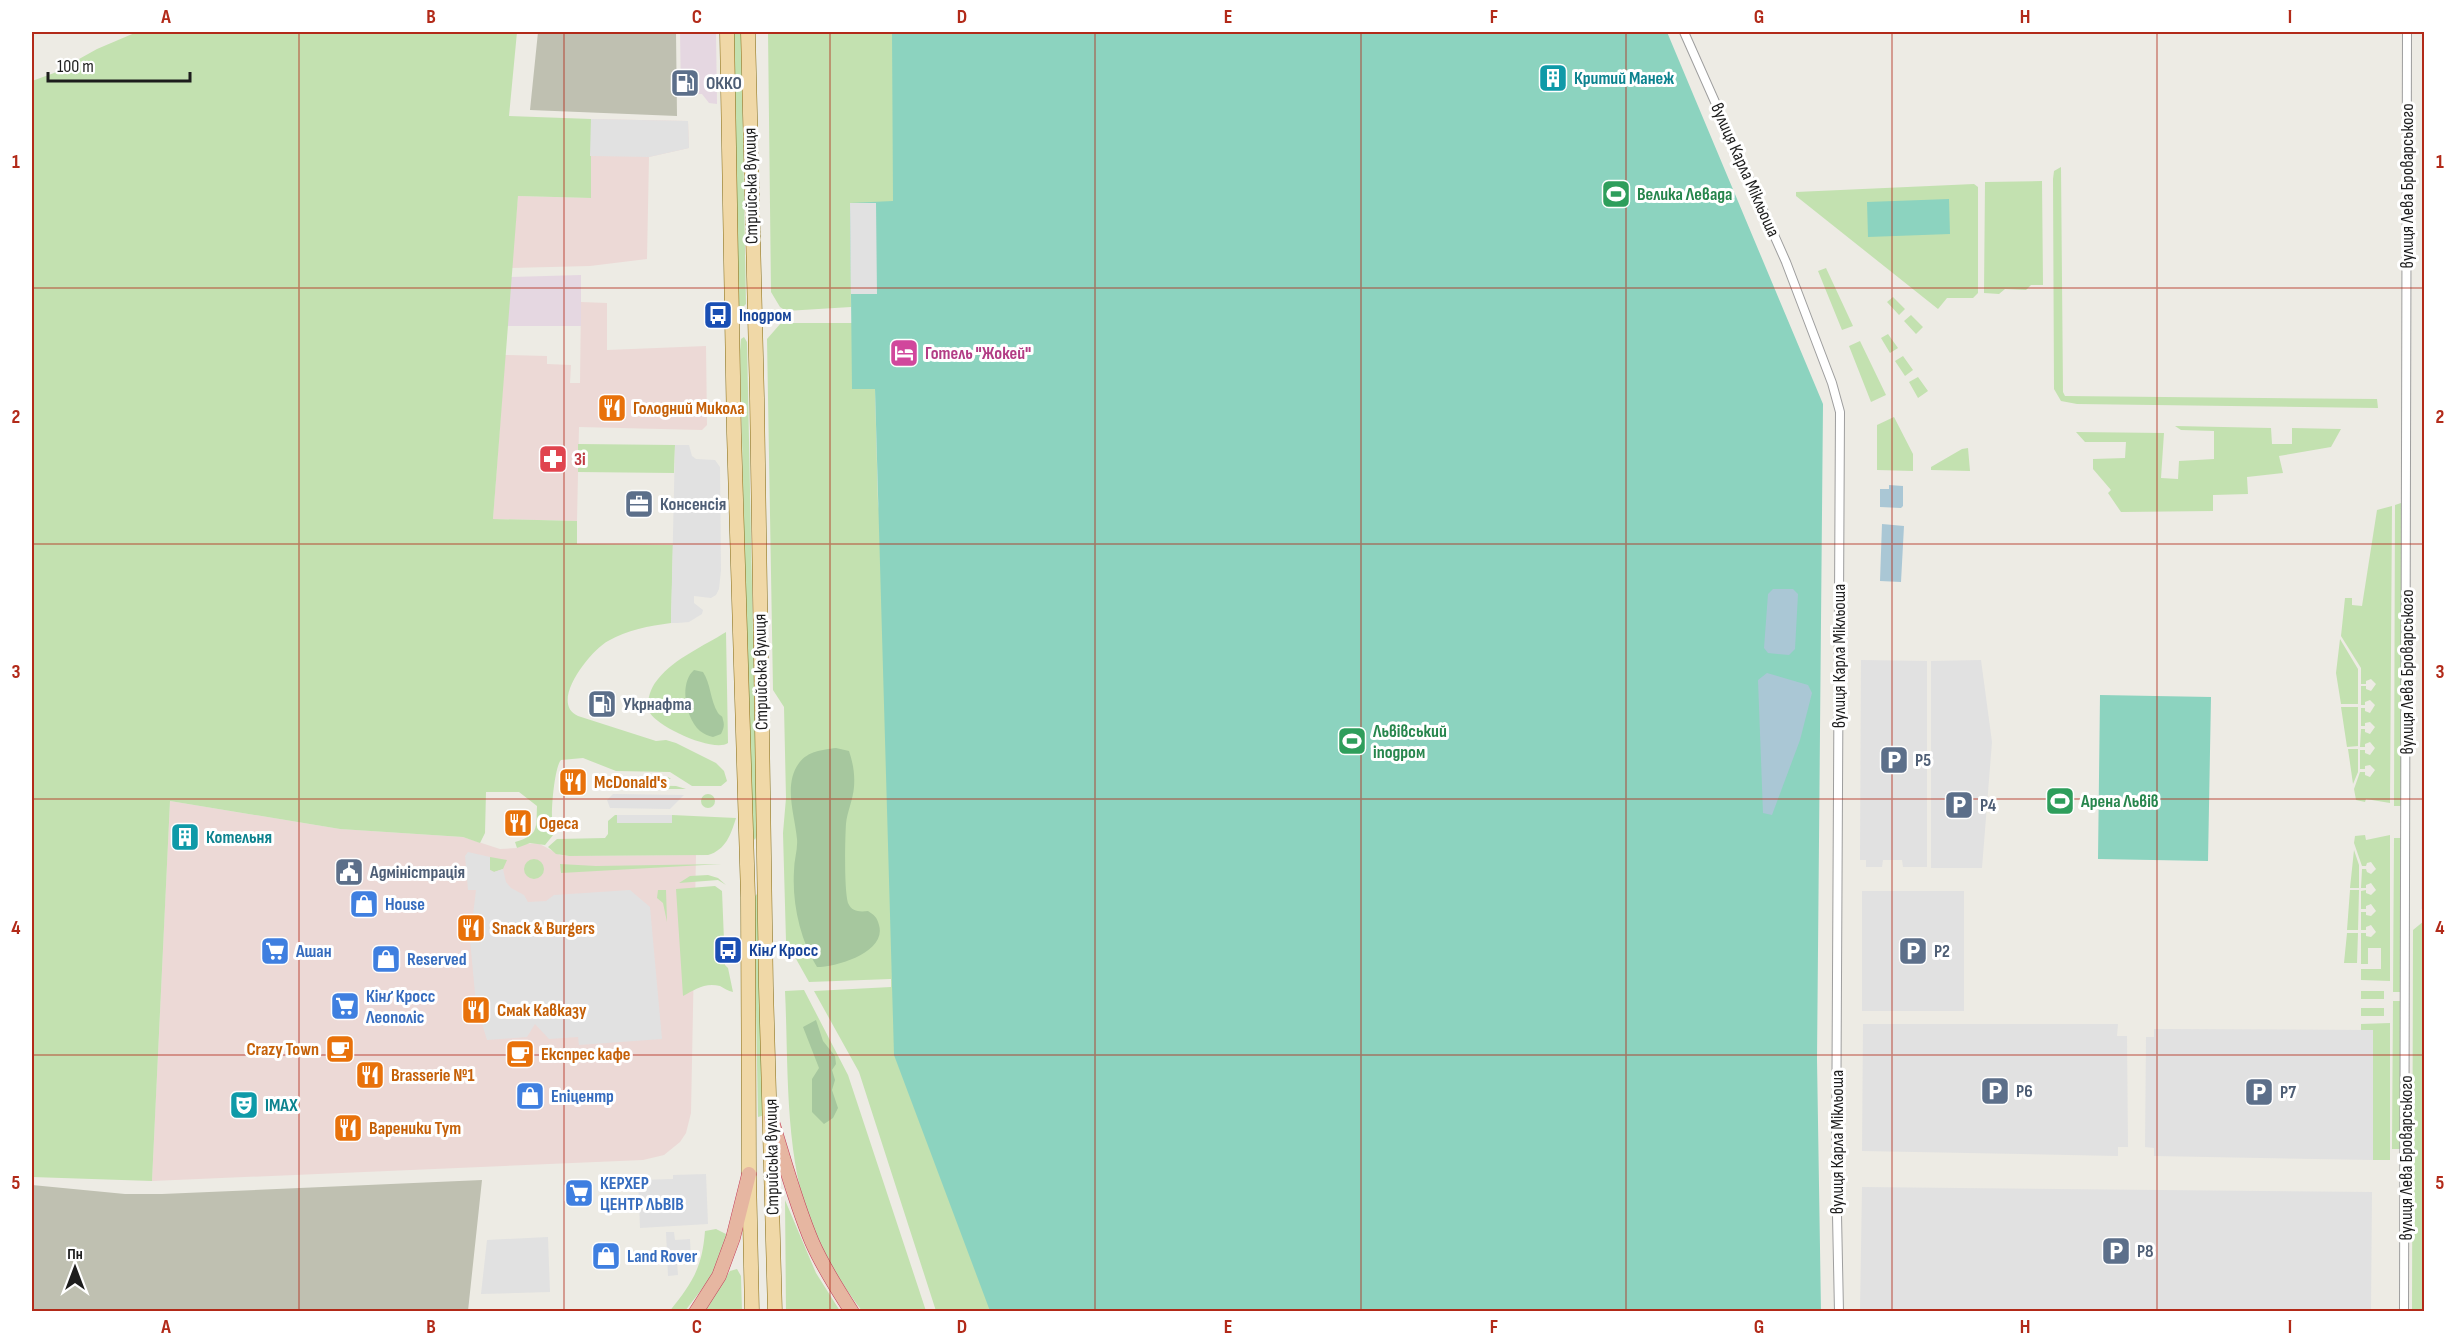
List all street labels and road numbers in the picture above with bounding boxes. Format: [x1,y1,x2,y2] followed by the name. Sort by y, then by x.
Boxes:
[1706,100,1784,240] street label: вулиця Карла Мікльоша
[2397,103,2418,269] street label: вулиця Лева Броварського
[739,128,763,244] street label: Стрийська вулиця
[1829,584,1850,728] street label: вулиця Карла Мікльоша
[2397,589,2418,755] street label: вулиця Лева Броварського
[749,614,773,730] street label: Стрийська вулиця
[1827,1070,1848,1214] street label: вулиця Карла Мікльоша
[2396,1075,2417,1241] street label: вулиця Лева Броварського
[760,1099,784,1215] street label: Стрийська вулиця

